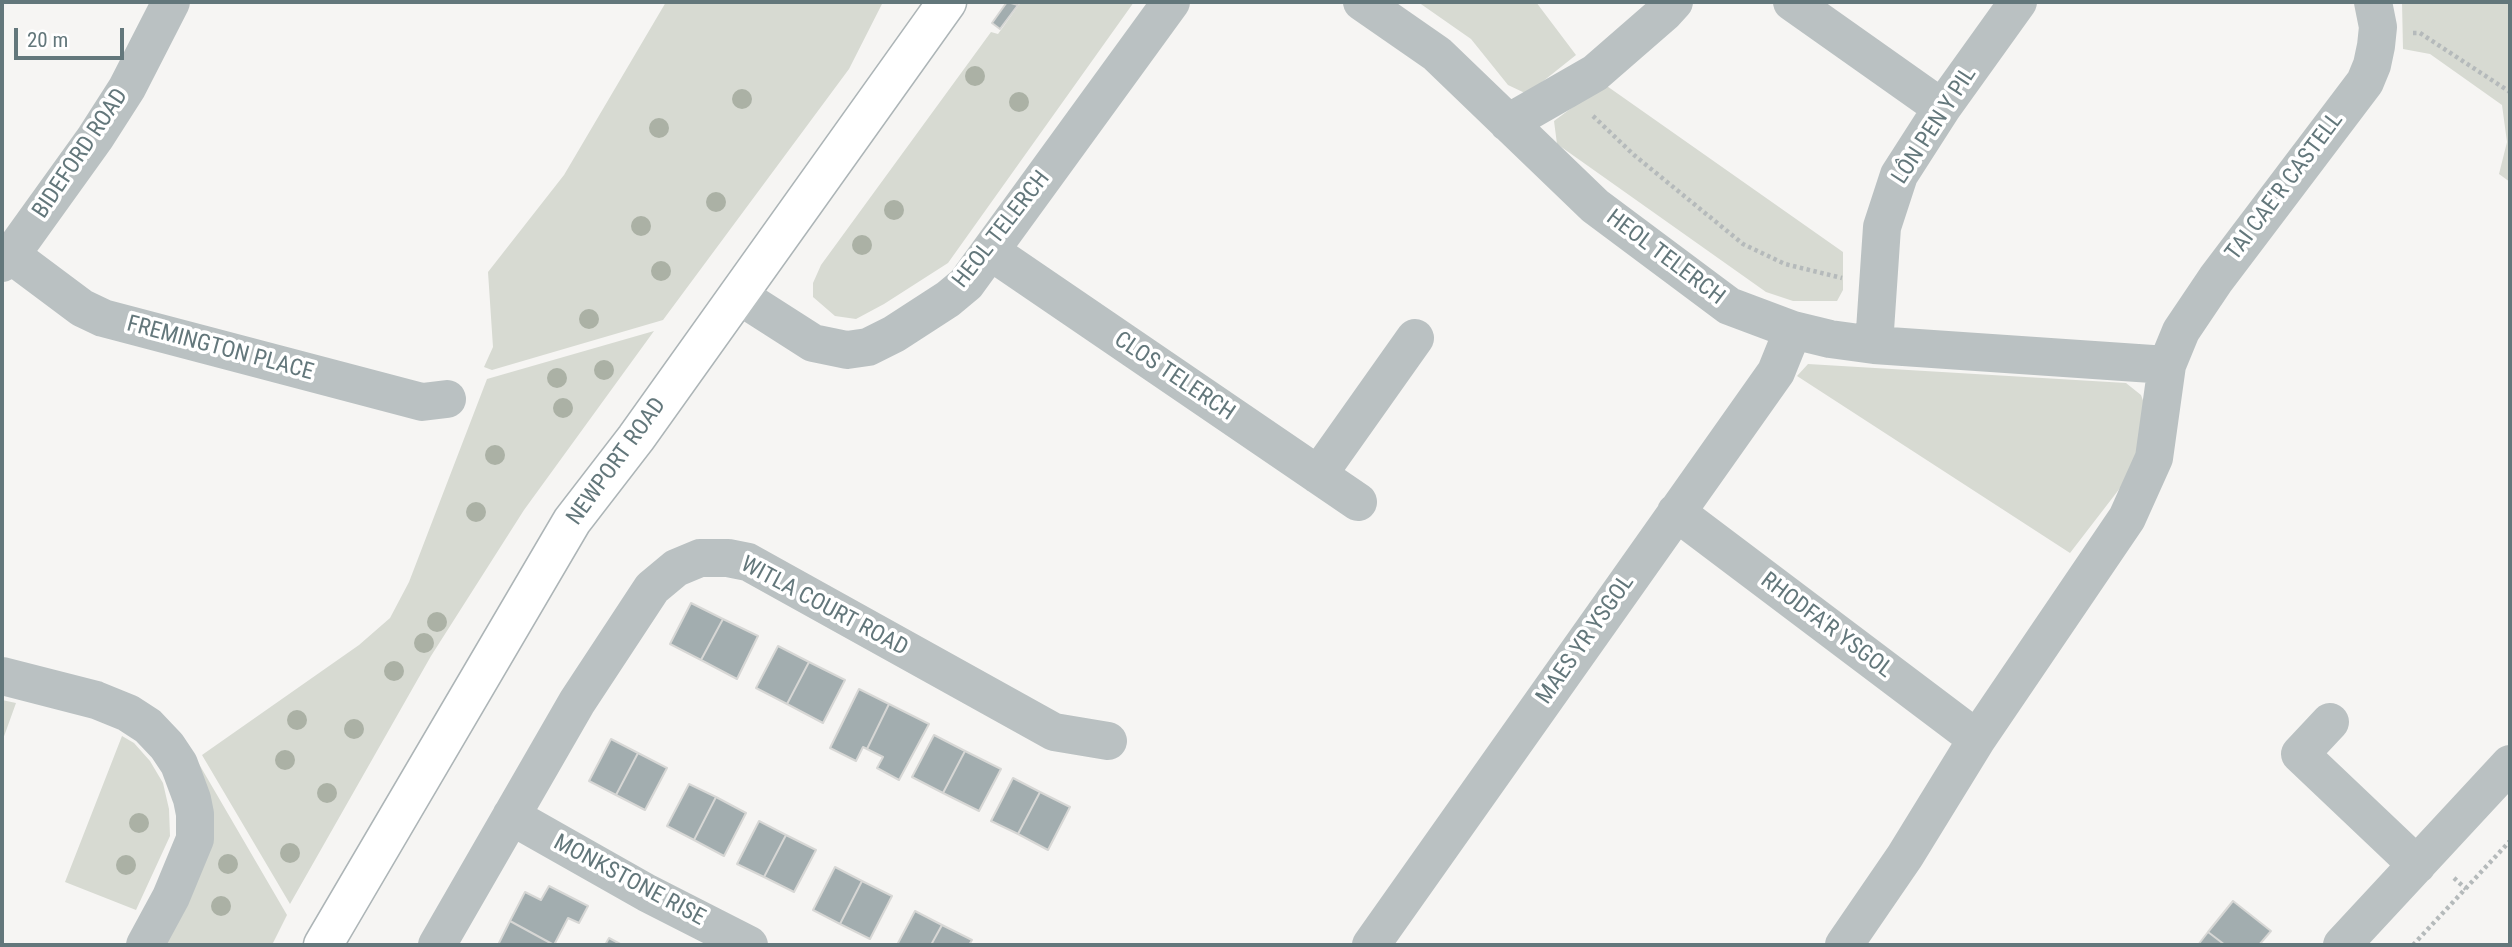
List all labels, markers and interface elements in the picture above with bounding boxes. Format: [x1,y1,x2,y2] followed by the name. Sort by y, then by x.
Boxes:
[18,14,128,58] scale bar
[27,28,68,52] text: 20 m
[1887,62,1983,190] street label: LÔN PEN Y PIL
[27,84,135,224] street label: BIDEFORD ROAD
[2220,108,2350,266] street label: TAI CAE'R CASTELL
[948,166,1056,294] street label: HEOL TELERCH
[1600,205,1730,311] street label: HEOL TELERCH
[124,311,316,387] street label: FREMINGTON PLACE
[1108,327,1240,427] street label: CLOS TELERCH
[562,393,672,531] street label: NEWPORT ROAD
[736,551,912,663] street label: WITLA COURT ROAD
[1755,567,1897,685] street label: RHODFA'R YSGOL
[1531,570,1641,710] street label: MAES YR YSGOL
[548,829,710,933] street label: MONKSTONE RISE

